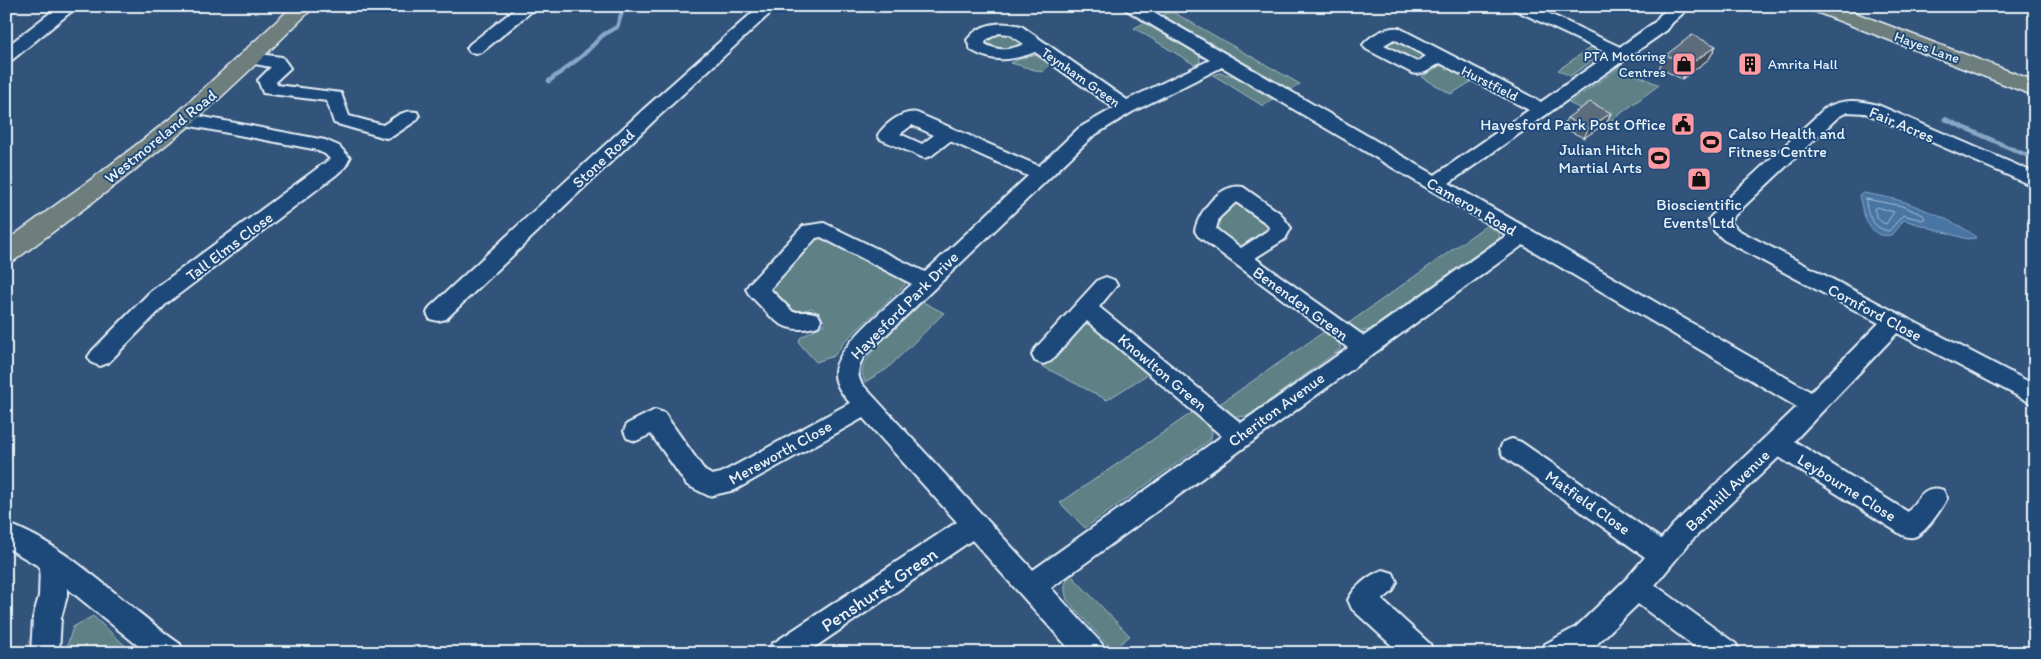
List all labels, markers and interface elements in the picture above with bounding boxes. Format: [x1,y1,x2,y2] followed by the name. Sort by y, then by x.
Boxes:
[1892,28,1962,67] street label: Hayes Lane
[1038,44,1124,111] street label: Teynham Green
[1584,48,1667,81] place label: PTA Motoring Centres
[1671,51,1697,77] shop icon: PTA Motoring Centres
[1737,51,1763,77] building icon: Amrita Hall
[1768,56,1838,73] place label: Amrita Hall
[1459,62,1521,105] street label: Hurstfield
[100,85,220,187] street label: Westmoreland Road
[1866,102,1937,147] street label: Fair Acres
[1670,111,1696,137] public building icon: Hayesford Park Post Office
[1480,115,1666,134] place label: Hayesford Park Post Office
[1728,124,1845,161] place label: Calso Health and Fitness Centre
[568,125,639,192] street label: Stone Road
[1698,129,1724,155] sports icon: Calso Health and Fitness Centre
[1558,140,1642,177] place label: Julian Hitch Martial Arts
[1646,145,1672,171] sports icon: Julian Hitch Martial Arts
[1686,166,1712,192] shop icon: Bioscientific Events Ltd
[1423,173,1520,240] street label: Cameron Road
[1656,195,1742,232] place label: Bioscientific Events Ltd
[182,208,276,285] street label: Tall Elms Close
[846,247,962,363] street label: Hayesford Park Drive
[1249,262,1352,344] street label: Benenden Green
[1824,280,1925,345] street label: Cornford Close
[1114,330,1211,415] street label: Knowlton Green
[1224,368,1328,451] street label: Cheriton Avenue
[725,416,835,489] street label: Mereworth Close
[1681,445,1773,535] street label: Barnhill Avenue
[1794,449,1900,526] street label: Leybourne Close
[1542,466,1634,539] street label: Matfield Close
[817,542,942,637] street label: Penshurst Green

